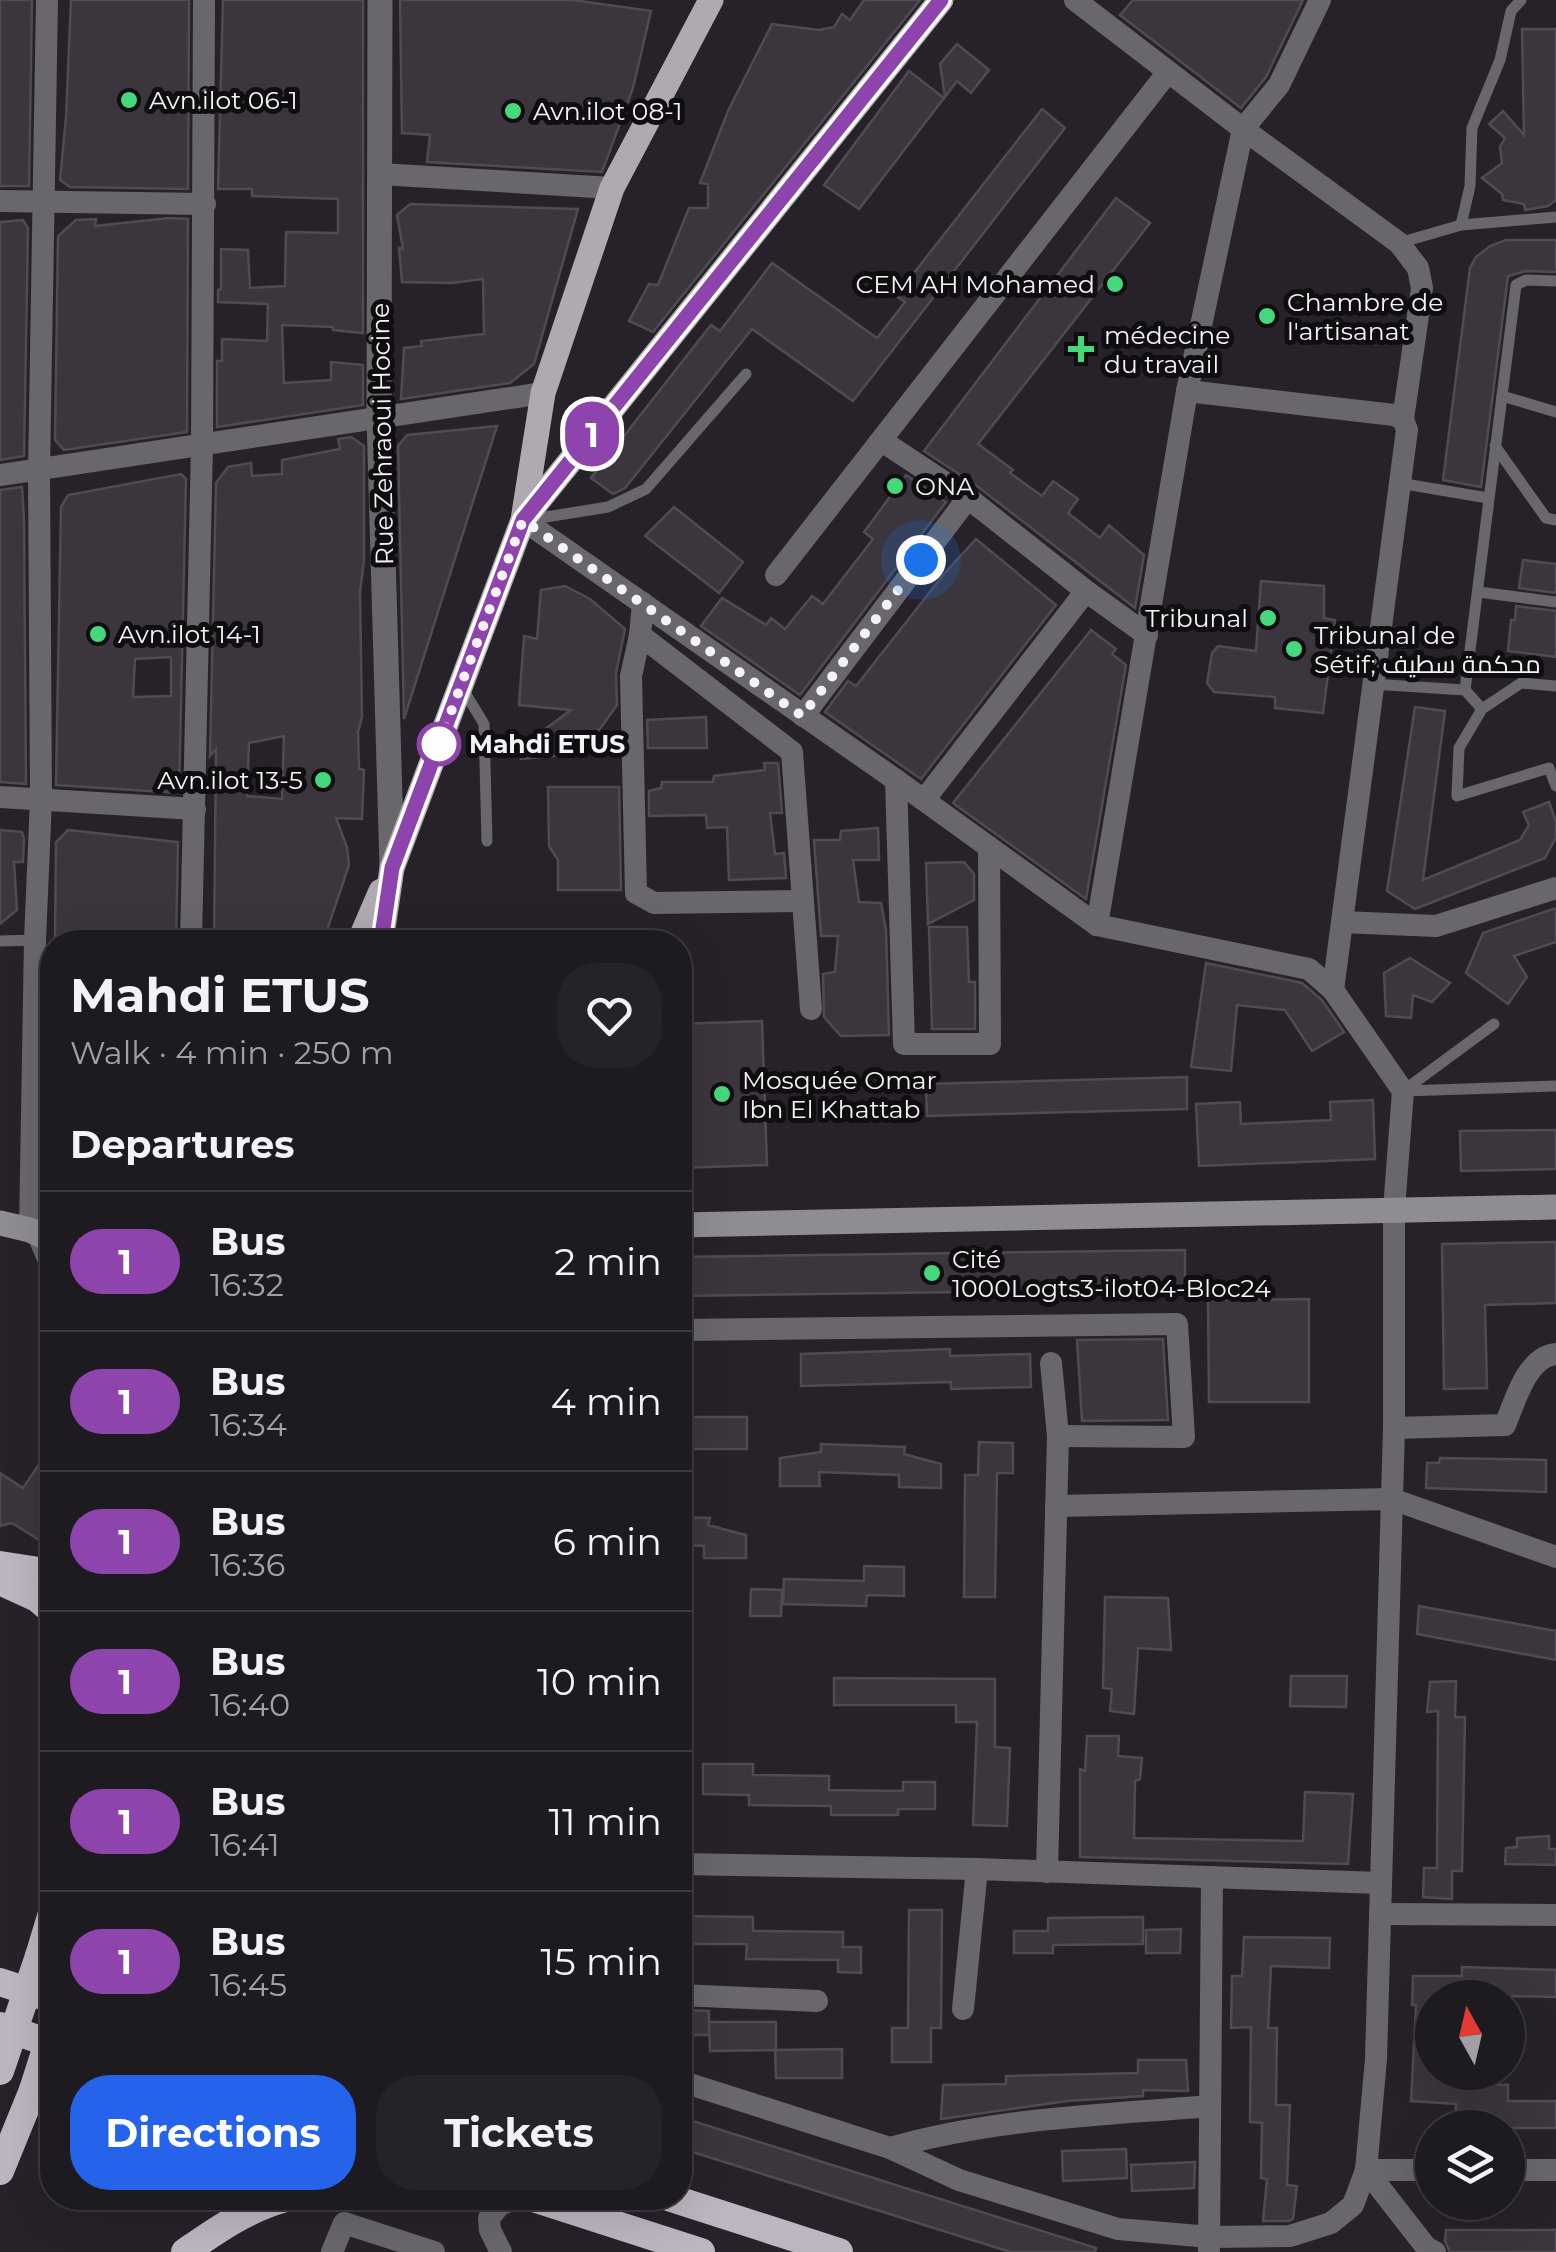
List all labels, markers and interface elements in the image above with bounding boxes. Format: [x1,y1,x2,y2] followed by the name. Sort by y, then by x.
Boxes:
[149,85,298,115] place label: Avn.ilot 06-1
[118,89,140,111] marker: Avn.ilot 06-1
[533,96,683,126] place label: Avn.ilot 08-1
[502,100,524,122] marker: Avn.ilot 08-1
[856,269,1095,299] place label: CEM AH Mohamed
[1104,273,1126,295] marker: CEM AH Mohamed
[1287,287,1443,346] place label: Chambre de l'artisanat
[365,302,399,566] street label: Rue Zehraoui Hocine
[1256,305,1278,327] marker: Chambre de l'artisanat
[1104,320,1230,379] place label: médecine du travail
[1068,336,1094,362] marker: médecine du travail
[560,402,624,466] line badge: 1
[585,413,599,456] text: 1
[915,471,974,501] place label: ONA
[884,475,906,497] marker: ONA
[896,535,946,585] your location
[1145,603,1248,633] place label: Tribunal
[1257,607,1279,629] marker: Tribunal
[118,619,261,649] place label: Avn.ilot 14-1
[1314,620,1541,679] place label: Tribunal de Sétif; محكمة سطيف
[87,623,109,645] marker: Avn.ilot 14-1
[1283,638,1305,660] marker: Tribunal de Sétif; محكمة سطيف
[418,723,460,765] marker: Mahdi ETUS
[469,729,625,759] place label: Mahdi ETUS
[157,765,303,795] place label: Avn.ilot 13-5
[312,769,334,791] marker: Avn.ilot 13-5
[557,963,662,1068] button: heart
[70,966,370,1024] text: Mahdi ETUS
[70,1033,394,1072] text: Walk · 4 min · 250 m
[742,1065,937,1124] place label: Mosquée Omar Ibn El Khattab
[711,1083,733,1105] marker: Mosquée Omar Ibn El Khattab
[70,1121,294,1168] text: Departures
[210,1218,285,1265] text: Bus
[554,1238,662,1285] text: 2 min
[118,1240,132,1283] text: 1
[952,1244,1271,1303] place label: Cité 1000Logts3-ilot04-Bloc24
[921,1262,943,1284] marker: Cité 1000Logts3-ilot04-Bloc24
[210,1265,284,1304] text: 16:32
[210,1358,285,1405] text: Bus
[551,1378,662,1425] text: 4 min
[118,1380,132,1423] text: 1
[210,1405,287,1444] text: 16:34
[210,1498,285,1545] text: Bus
[553,1518,662,1565] text: 6 min
[118,1520,132,1563] text: 1
[210,1545,285,1584] text: 16:36
[210,1638,285,1685] text: Bus
[537,1658,662,1705] text: 10 min
[118,1660,132,1703] text: 1
[210,1685,290,1724] text: 16:40
[210,1778,285,1825] text: Bus
[548,1798,662,1845] text: 11 min
[118,1800,132,1843] text: 1
[210,1825,280,1864] text: 16:41
[210,1918,285,1965] text: Bus
[541,1938,662,1985] text: 15 min
[118,1940,132,1983] text: 1
[210,1965,287,2004] text: 16:45
[1415,1980,1525,2090] north arrow
[1415,1980,1525,2220] map controls
[70,2075,356,2190] button: Directions
[376,2075,662,2190] button: Tickets
[1415,2110,1525,2220] button: layers

